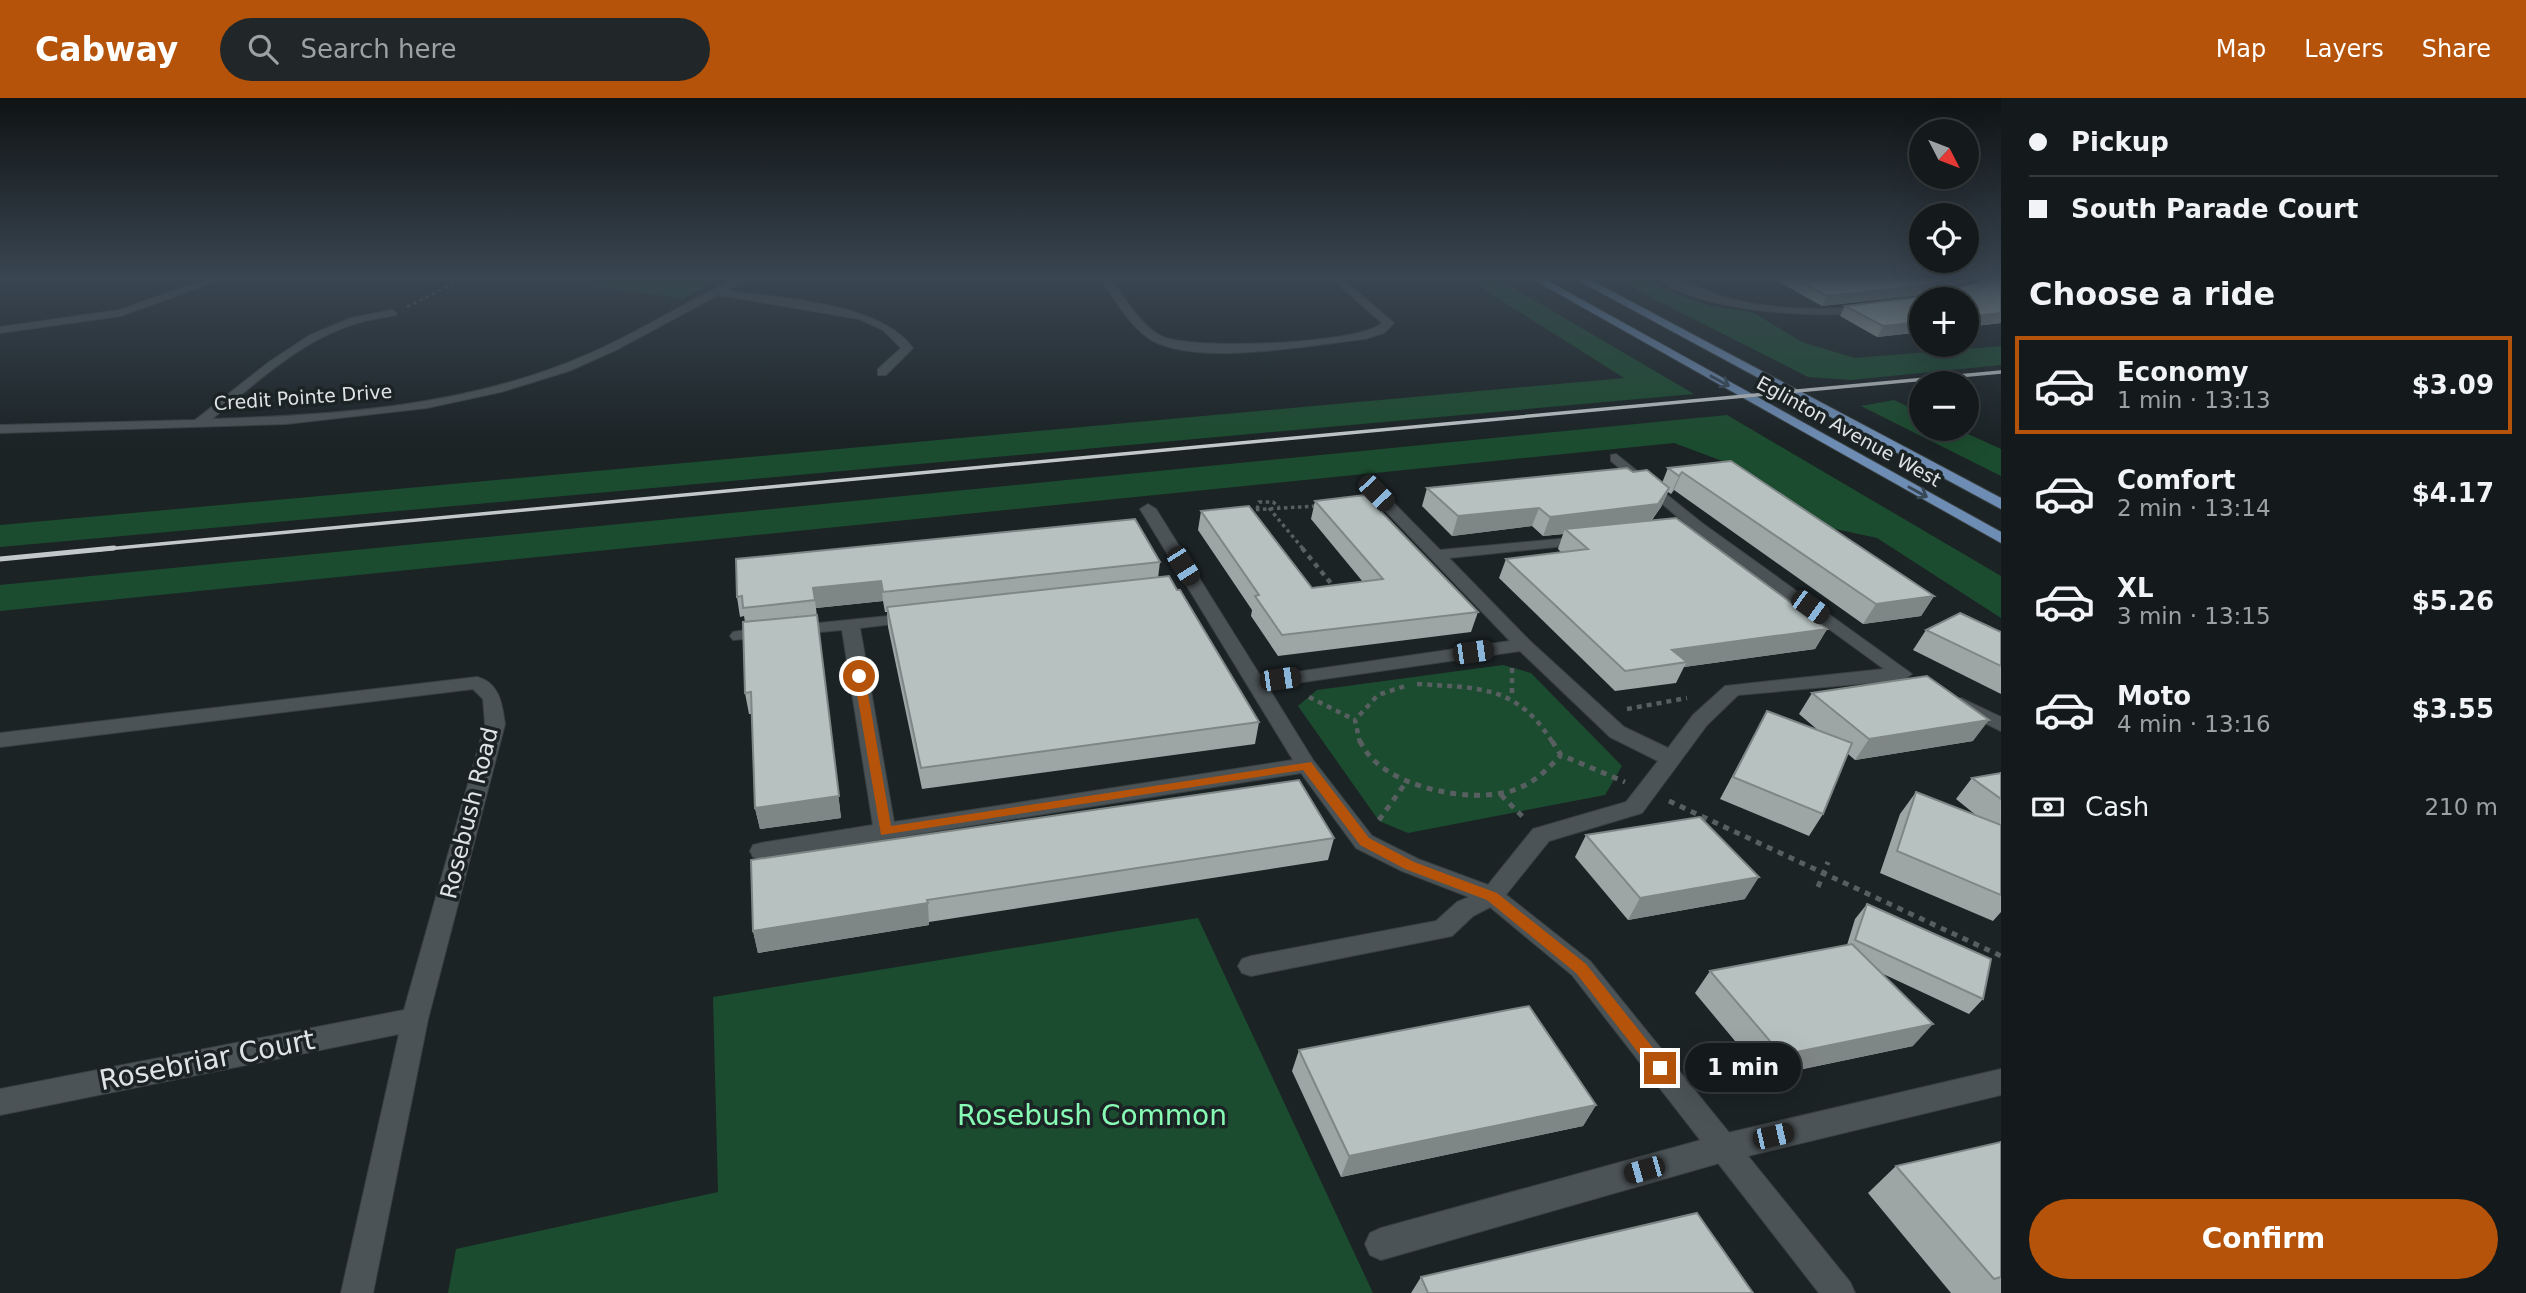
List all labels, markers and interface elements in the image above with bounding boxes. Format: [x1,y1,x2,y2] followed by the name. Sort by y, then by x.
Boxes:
[220,18,710,81] search box
[35,30,178,69] text: Cabway
[244,30,282,68] icon: search
[300,34,457,64] text: Search here
[2216,35,2266,63] text: Map
[2304,35,2384,63] text: Layers
[2422,35,2491,63] text: Share
[1909,119,1979,189] north arrow
[1909,119,1979,441] map controls
[2071,127,2169,157] text: Pickup
[2071,194,2358,224] text: South Parade Court
[1909,203,1979,273] button: locate
[2029,275,2275,313] text: Choose a ride
[1909,287,1979,357] button: +
[2033,354,2096,417] icon: car
[2117,357,2248,387] text: Economy
[2412,370,2494,400] text: $3.09
[1753,371,1945,491] street label: Eglinton Avenue West
[1909,371,1979,441] button: −
[1709,375,1730,388] one-way arrow
[213,380,393,414] street label: Credit Pointe Drive
[2117,387,2271,413] text: 1 min · 13:13
[2033,462,2096,525] icon: car
[2117,465,2235,495] text: Comfort
[1354,471,1399,515] car
[2412,478,2494,508] text: $4.17
[1908,485,1928,499] one-way arrow
[2117,495,2271,521] text: 2 min · 13:14
[1163,543,1204,589] car
[2033,570,2096,633] icon: car
[2117,573,2154,603] text: XL
[1787,586,1834,628] car
[2412,586,2494,616] text: $5.26
[2117,603,2271,629] text: 3 min · 13:15
[1451,639,1496,665] car
[843,660,875,692] route start
[1258,666,1303,692] car
[2033,678,2096,741] icon: car
[2117,681,2191,711] text: Moto
[2412,694,2494,724] text: $3.55
[2117,711,2271,737] text: 4 min · 13:16
[435,725,503,901] street label: Rosebush Road
[2029,788,2067,826] icon: cash
[2085,792,2149,822] text: Cash
[2424,794,2498,820] text: 210 m
[97,1023,318,1097] street label: Rosebriar Court
[1684,1044,1800,1093] callout: 1 min
[1644,1052,1676,1084] route end
[1707,1054,1779,1080] text: 1 min
[957,1099,1227,1132] park label: Rosebush Common
[1751,1121,1796,1151] car
[1621,1154,1668,1186] car
[2029,1199,2498,1279] button: Confirm

